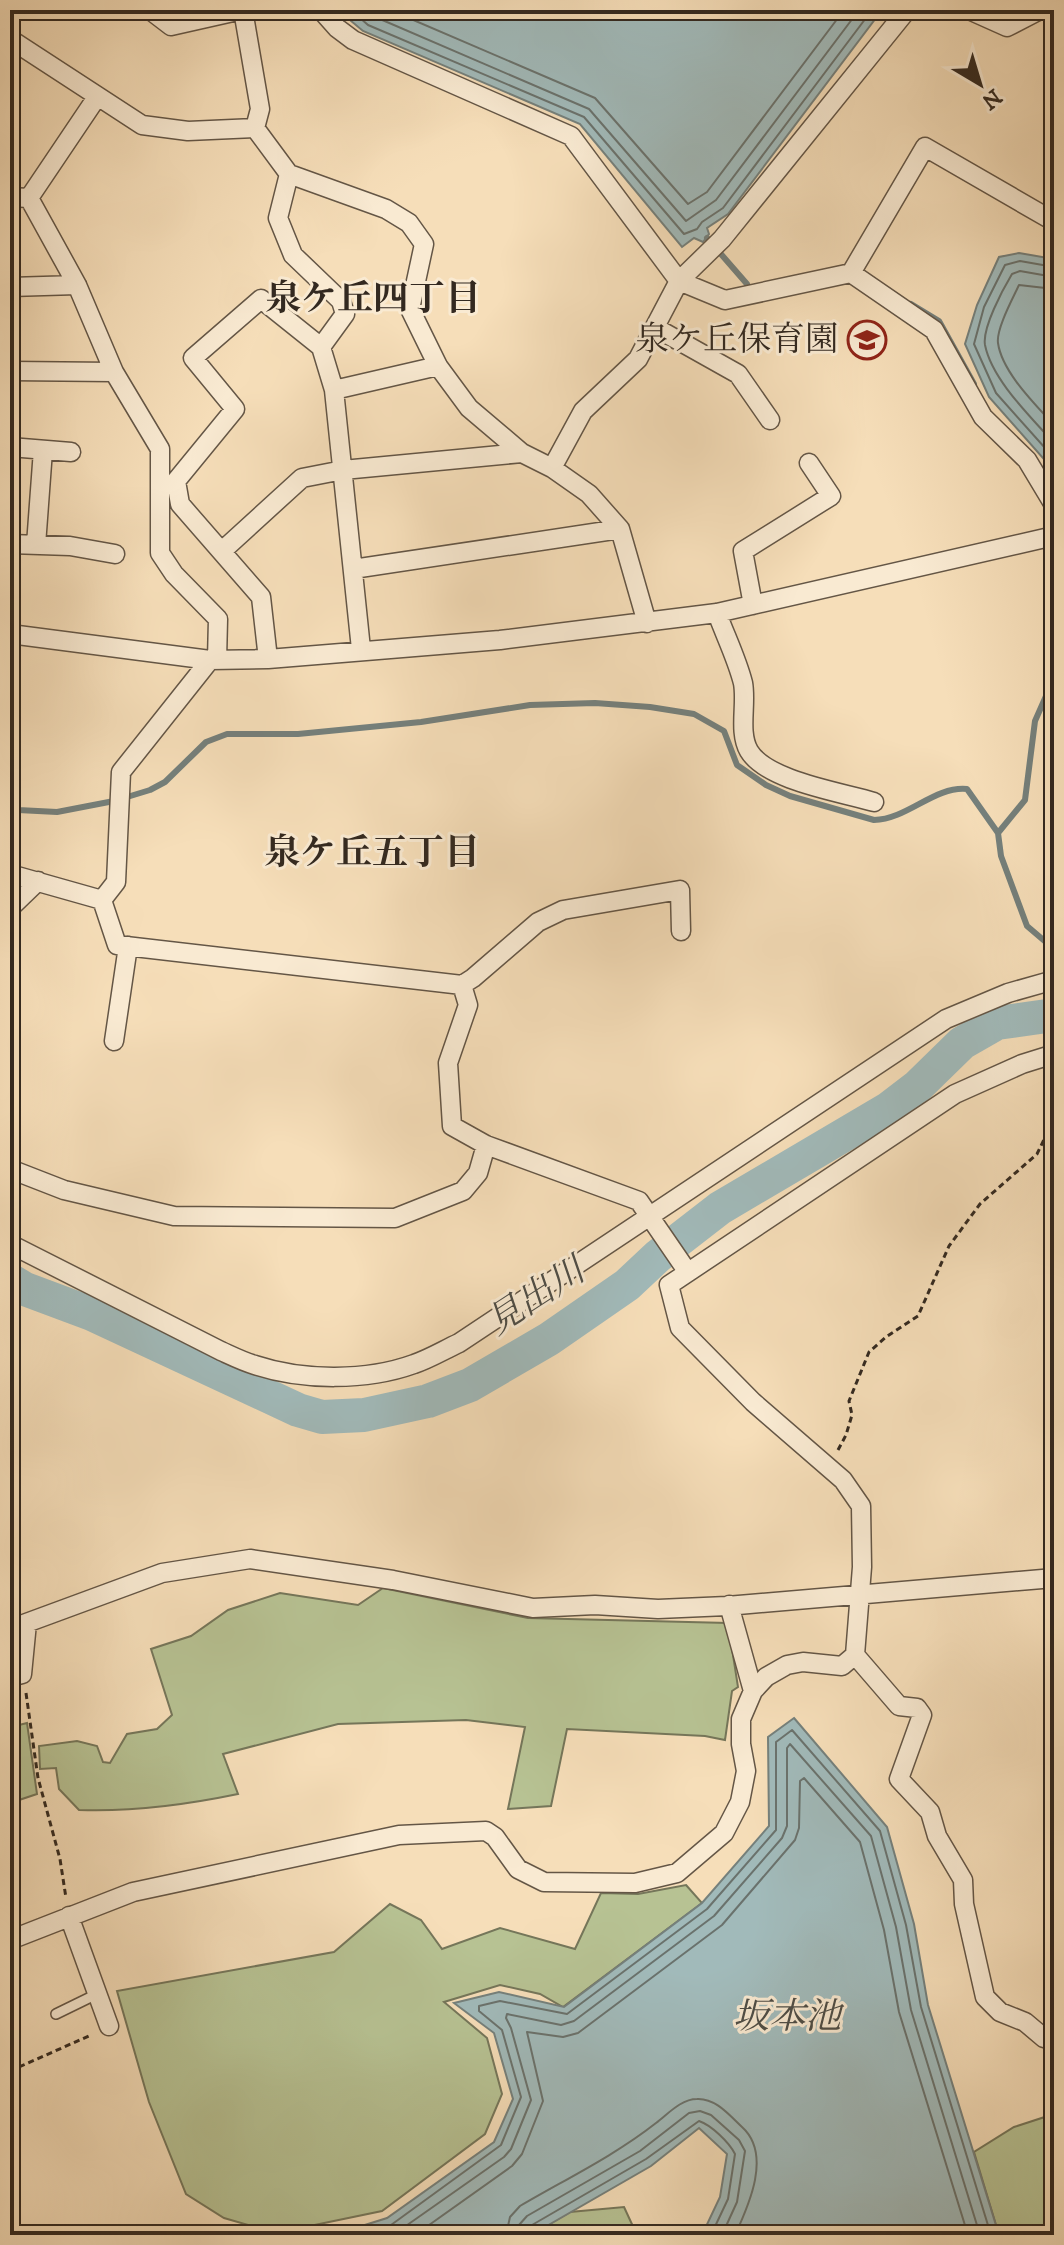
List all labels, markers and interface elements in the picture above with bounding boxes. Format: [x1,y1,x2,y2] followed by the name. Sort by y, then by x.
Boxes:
[940,44,1020,124] north arrow
[976,82,1007,115] text: N
[265,277,481,322] district label: 泉ケ丘四丁目
[635,319,839,361] place label: 泉ケ丘保育園
[846,319,888,361] school or university icon: 泉ケ丘保育園
[264,831,480,876] district label: 泉ケ丘五丁目
[478,1247,597,1345] water label: 見出川
[733,1995,845,2040] water label: 坂本池

